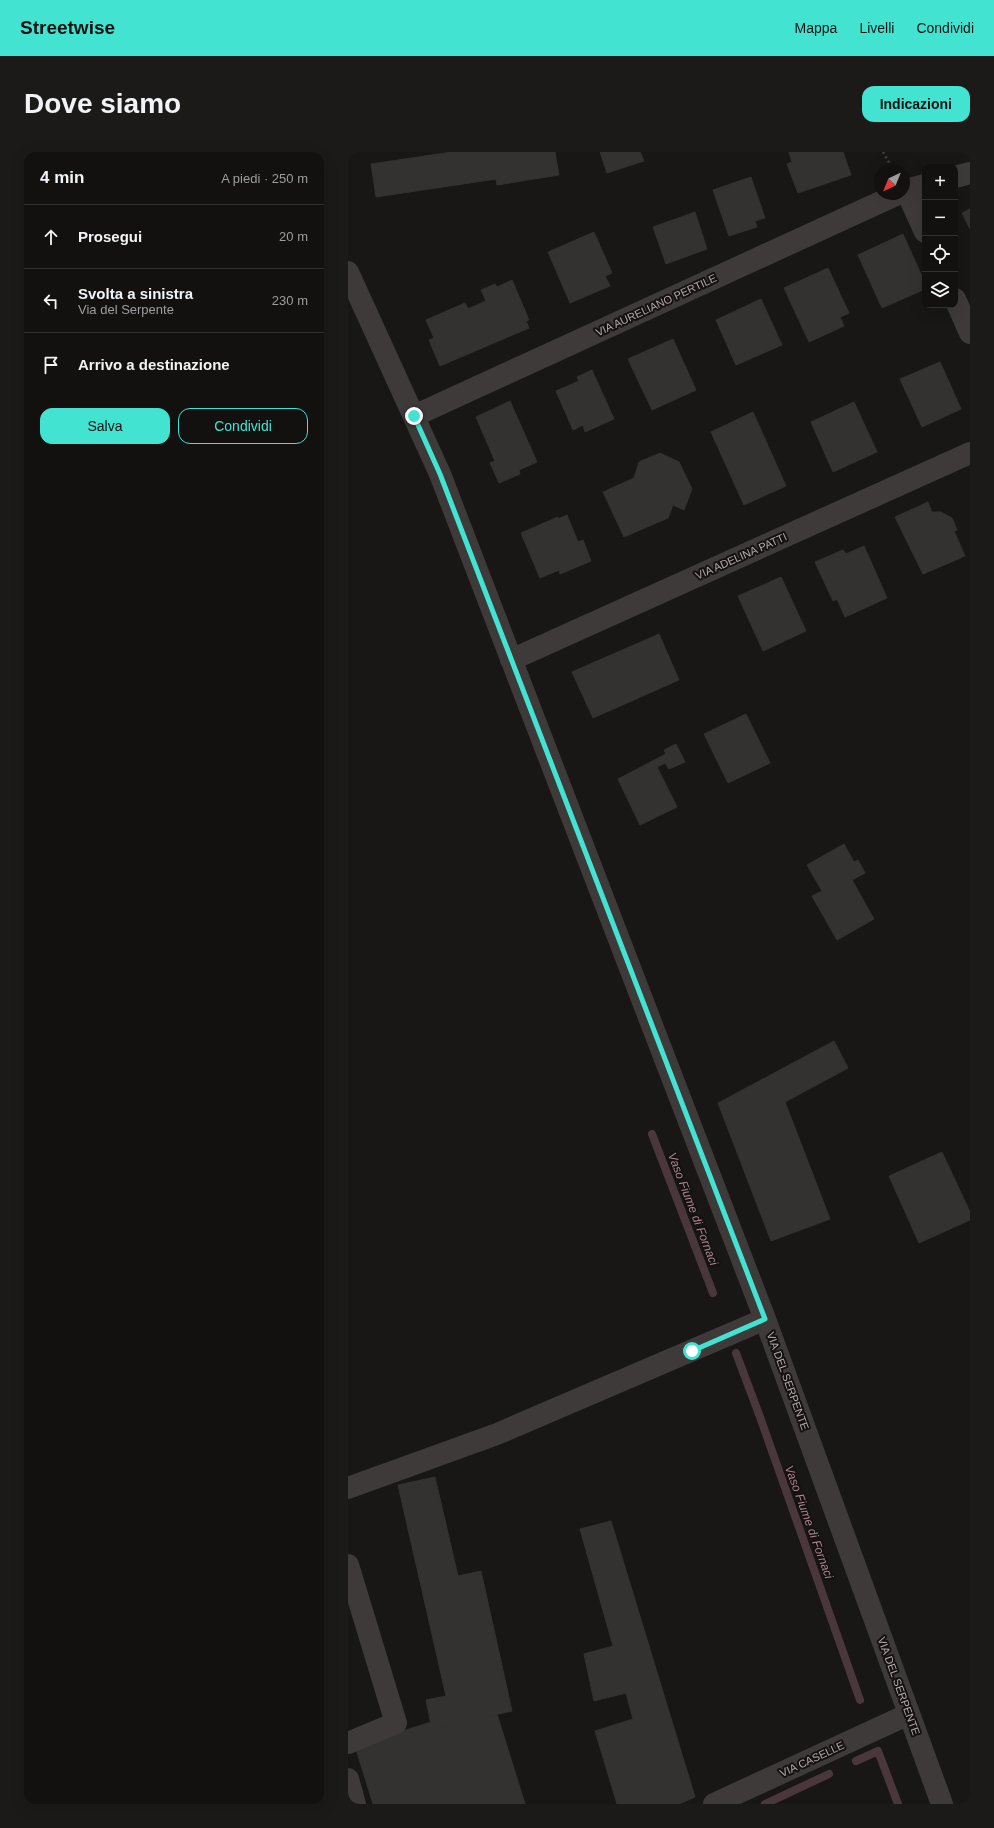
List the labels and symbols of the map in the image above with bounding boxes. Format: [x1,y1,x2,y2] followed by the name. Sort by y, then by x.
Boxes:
[874,164,910,200] north arrow
[594,272,718,338] street label: VIA AURELIANO PERTILE
[405,407,423,425] route end
[694,530,788,582] street label: VIA ADELINA PATTI
[665,1151,721,1268] water label: Vaso Fiume di Fornaci
[765,1330,811,1432] street label: VIA DEL SERPENTE
[683,1342,701,1360] route start
[782,1463,836,1581] water label: Vaso Fiume di Fornaci
[876,1635,922,1737] street label: VIA DEL SERPENTE
[778,1739,846,1779] street label: VIA CASELLE

